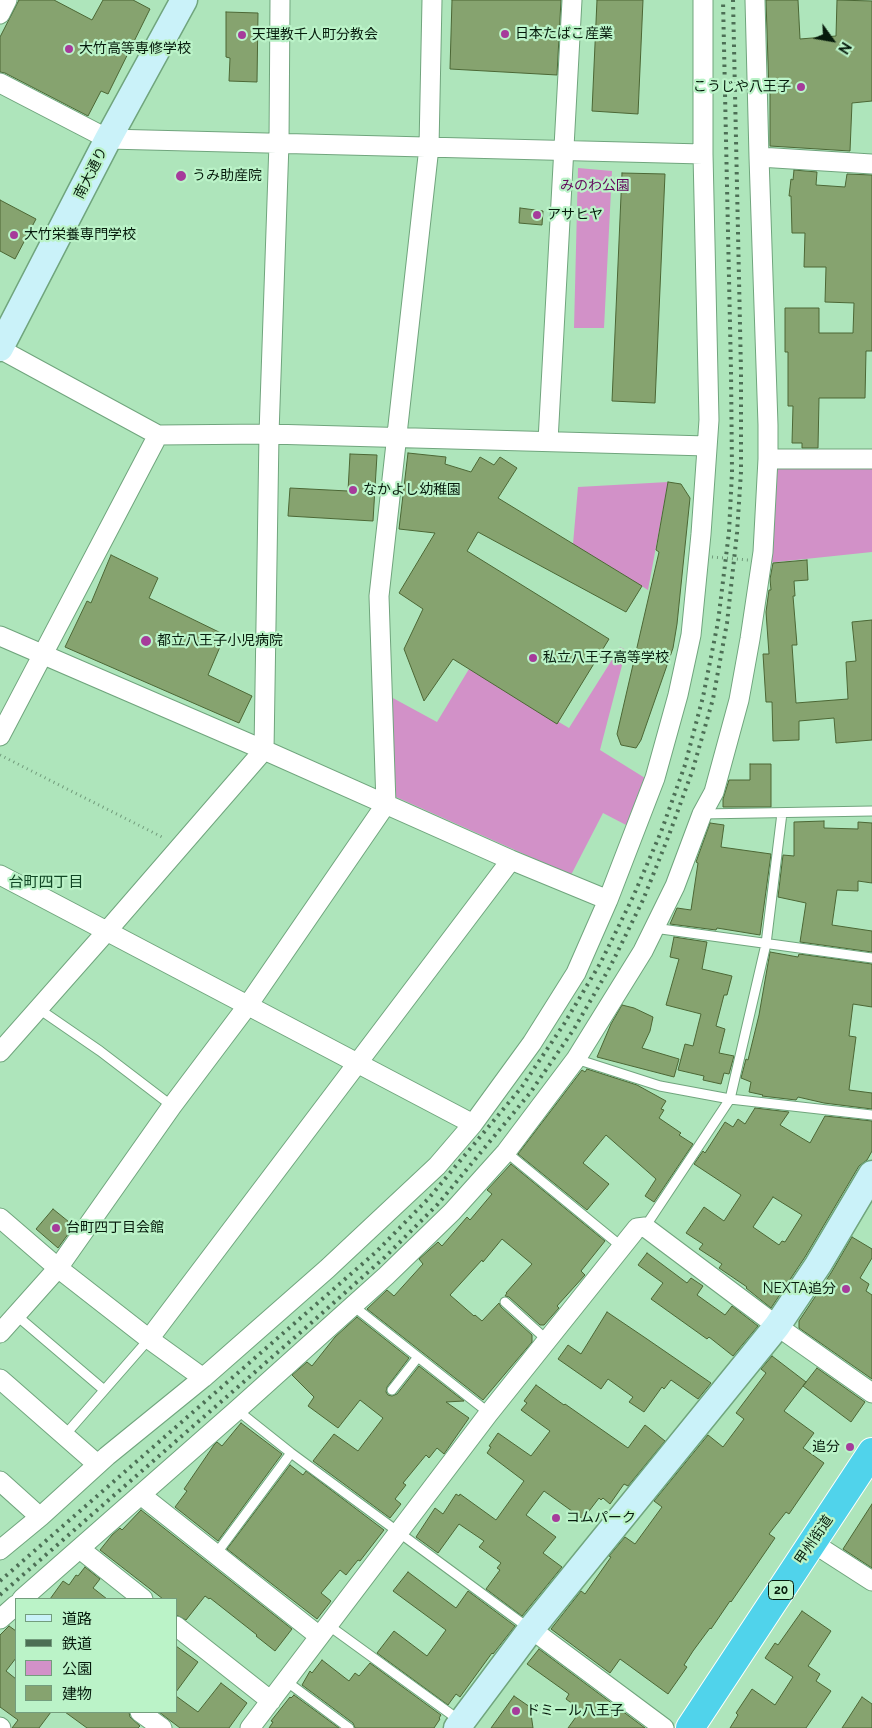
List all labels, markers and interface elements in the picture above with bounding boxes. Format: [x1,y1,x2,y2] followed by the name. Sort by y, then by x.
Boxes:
[807,15,857,65] north arrow
[515,26,613,42] place label: 日本たばこ産業
[252,27,378,43] place label: 天理教千人町分教会
[499,28,511,40] marker: 日本たばこ産業
[236,29,248,41] marker: 天理教千人町分教会
[835,39,854,57] text: N
[79,41,191,57] place label: 大竹高等専修学校
[63,43,75,55] marker: 大竹高等専修学校
[693,79,791,95] place label: こうじや八王子
[795,81,807,93] marker: こうじや八王子
[71,144,111,202] street label: 南大通り
[192,168,262,184] place label: うみ助産院
[174,169,188,183] marker: うみ助産院
[560,178,630,194] park label: みのわ公園
[547,207,603,223] place label: アサヒヤ
[531,209,543,221] marker: アサヒヤ
[24,227,136,243] place label: 大竹栄養専門学校
[8,229,20,241] marker: 大竹栄養専門学校
[363,482,461,498] place label: なかよし幼稚園
[347,484,359,496] marker: なかよし幼稚園
[157,633,283,649] place label: 都立八王子小児病院
[139,634,153,648] marker: 都立八王子小児病院
[543,650,669,666] place label: 私立八王子高等学校
[527,652,539,664] marker: 私立八王子高等学校
[9,873,83,891] district label: 台町四丁目
[66,1220,164,1236] place label: 台町四丁目会館
[50,1222,62,1234] marker: 台町四丁目会館
[763,1281,836,1297] place label: NEXTA追分
[840,1283,852,1295] marker: NEXTA追分
[812,1439,840,1455] place label: 追分
[844,1441,856,1453] marker: 追分
[566,1510,636,1526] place label: コムパーク
[550,1512,562,1524] marker: コムパーク
[791,1512,837,1568] street label: 甲州街道
[768,1580,794,1600] road number: 20
[15,1598,178,1713] legend
[62,1610,92,1628] text: 道路
[62,1635,92,1653] text: 鉄道
[62,1660,92,1678] text: 公園
[62,1685,92,1703] text: 建物
[526,1703,624,1719] place label: ドミール八王子
[510,1705,522,1717] marker: ドミール八王子

